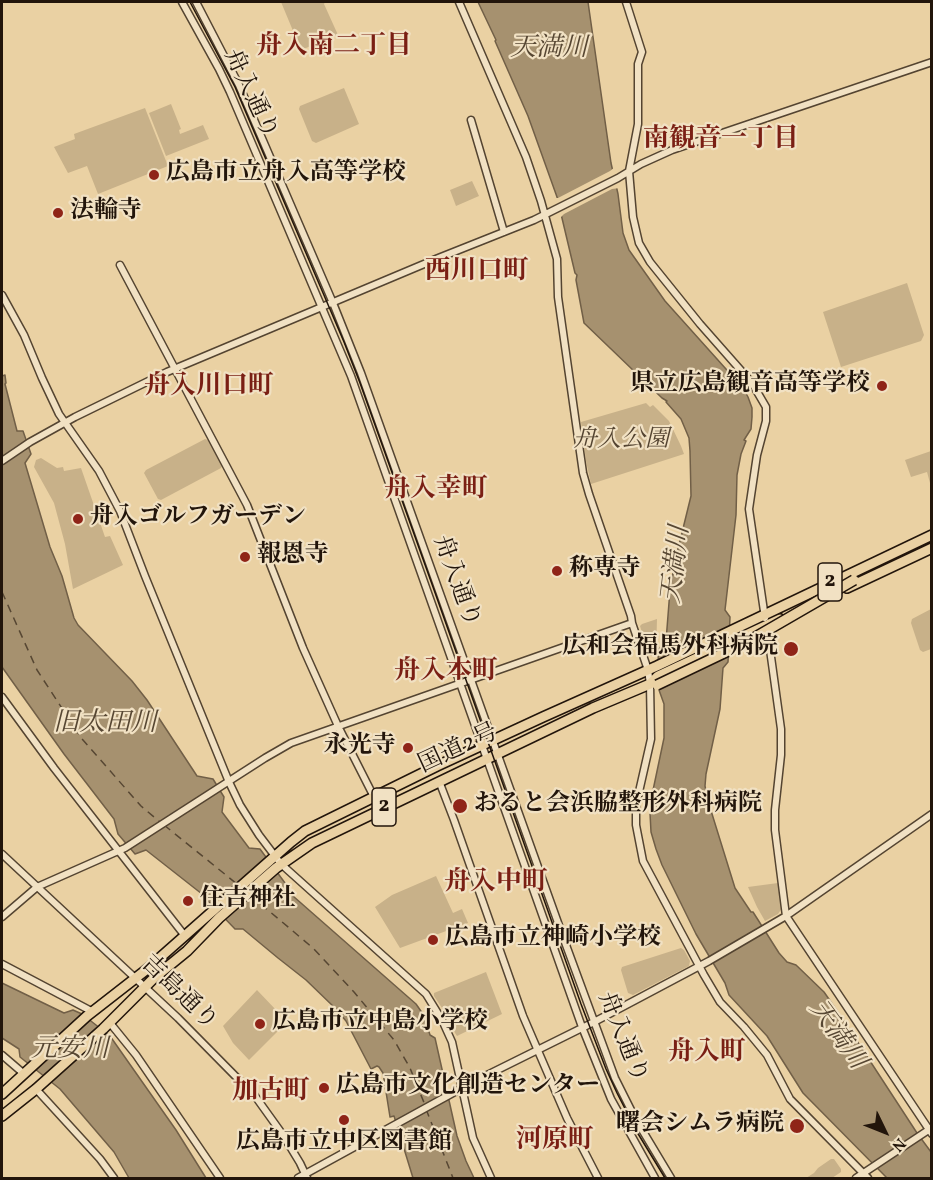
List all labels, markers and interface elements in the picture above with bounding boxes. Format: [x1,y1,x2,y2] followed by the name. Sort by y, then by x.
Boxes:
[256,32,412,64] district label: 舟入南二丁目
[510,34,588,66] water label: 天満川
[216,45,282,145] street label: 舟入通り
[643,125,799,157] district label: 南観音一丁目
[166,161,406,189] place label: 広島市立舟入高等学校
[147,168,161,182] marker: 広島市立舟入高等学校
[70,199,142,227] place label: 法輪寺
[51,206,65,220] marker: 法輪寺
[425,257,529,289] district label: 西川口町
[144,372,274,404] district label: 舟入川口町
[630,372,870,400] place label: 県立広島観音高等学校
[875,379,889,393] marker: 県立広島観音高等学校
[573,428,669,456] park label: 舟入公園
[384,475,488,507] district label: 舟入幸町
[90,505,306,533] place label: 舟入ゴルフガーデン
[71,512,85,526] marker: 舟入ゴルフガーデン
[658,524,698,606] water label: 天満川
[425,532,485,632] street label: 舟入通り
[257,543,329,571] place label: 報恩寺
[238,550,252,564] marker: 報恩寺
[569,557,641,585] place label: 称専寺
[818,563,842,601] road number: 2
[550,564,564,578] marker: 称専寺
[562,635,778,663] place label: 広和会福馬外科病院
[782,640,800,658] marker: 広和会福馬外科病院
[394,657,498,689] district label: 舟入本町
[53,709,157,741] water label: 旧太田川
[414,719,504,781] street label: 国道2号
[324,734,396,762] place label: 永光寺
[401,741,415,755] marker: 永光寺
[372,788,396,826] road number: 2
[474,792,762,820] place label: おると会浜脇整形外科病院
[451,797,469,815] marker: おると会浜脇整形外科病院
[444,868,548,900] district label: 舟入中町
[200,887,296,915] place label: 住吉神社
[181,894,195,908] marker: 住吉神社
[445,926,661,954] place label: 広島市立神崎小学校
[426,933,440,947] marker: 広島市立神崎小学校
[133,950,223,1038] street label: 吉島通り
[590,988,652,1088] street label: 舟入通り
[800,995,872,1077] water label: 天満川
[272,1010,488,1038] place label: 広島市立中島小学校
[253,1017,267,1031] marker: 広島市立中島小学校
[31,1035,109,1067] water label: 元安川
[668,1038,746,1070] district label: 舟入町
[336,1074,600,1102] place label: 広島市文化創造センター
[232,1077,310,1109] district label: 加古町
[317,1081,331,1095] marker: 広島市文化創造センター
[855,1102,915,1162] north arrow
[616,1112,784,1140] place label: 曙会シムラ病院
[337,1113,351,1127] marker: 広島市立中区図書館
[788,1117,806,1135] marker: 曙会シムラ病院
[516,1126,594,1158] district label: 河原町
[236,1130,452,1158] place label: 広島市立中区図書館
[886,1133,910,1156] text: N

